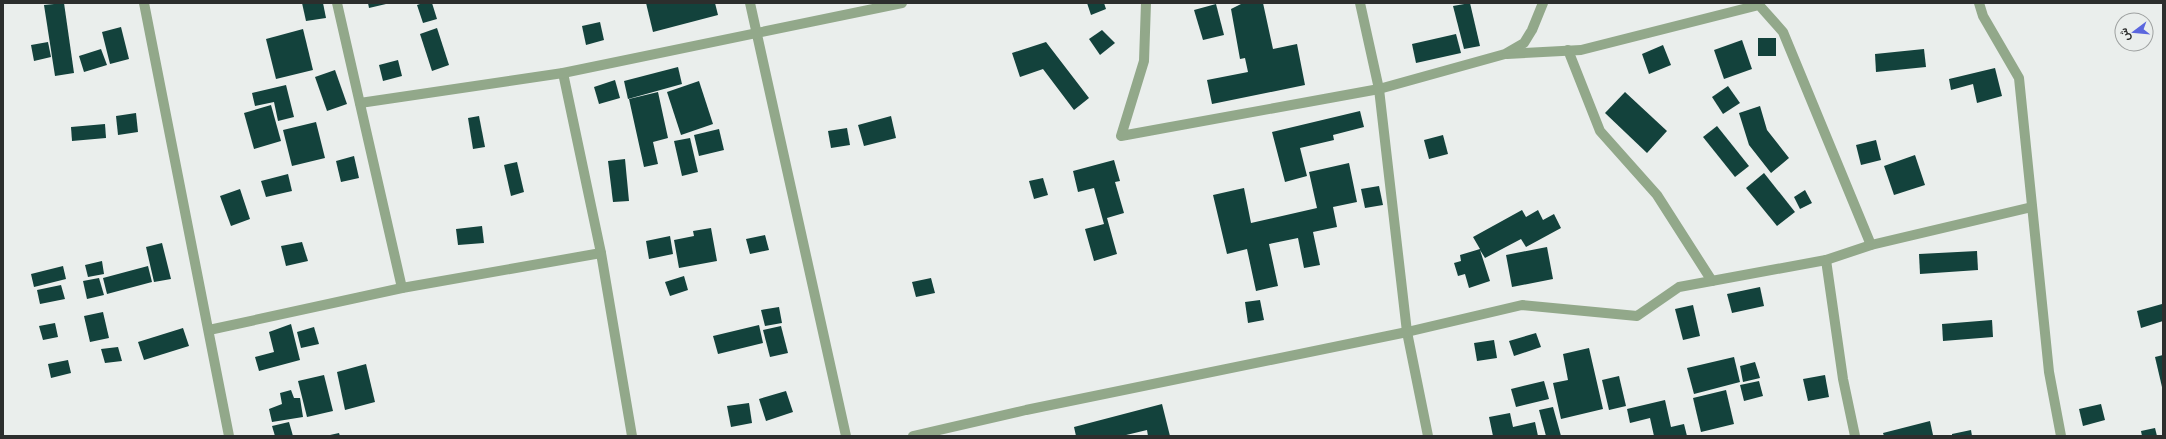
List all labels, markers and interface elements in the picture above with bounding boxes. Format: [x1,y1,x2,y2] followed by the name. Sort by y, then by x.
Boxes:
[2114,12,2154,52] north arrow
[2116,26,2134,43] text: ش

